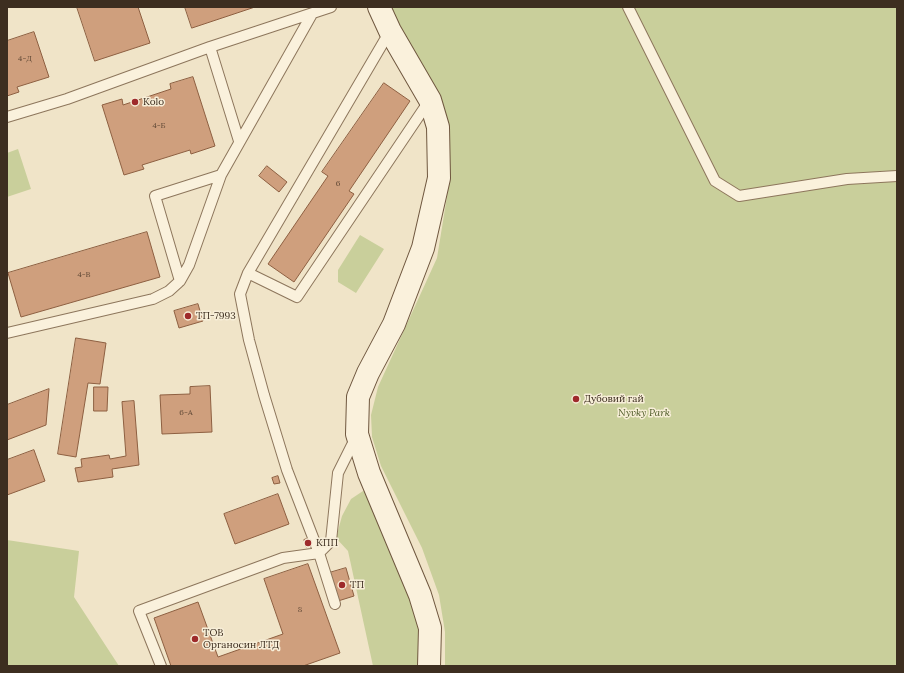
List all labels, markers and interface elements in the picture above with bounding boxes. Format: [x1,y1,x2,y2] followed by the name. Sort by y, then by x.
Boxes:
[18,54,32,64] house number: 4-Д
[143,96,164,108] place label: Kolo
[130,97,140,107] marker: Kolo
[152,121,166,131] house number: 4-Б
[336,179,340,189] house number: 6
[77,270,91,280] house number: 4-В
[196,310,236,322] place label: ТП-7993
[183,311,193,321] marker: ТП-7993
[584,393,644,405] place label: Дубовий гай
[571,394,581,404] marker: Дубовий гай
[618,407,670,419] park label: Nyvky Park
[179,408,193,418] house number: 6-А
[316,537,338,549] place label: КПП
[303,538,313,548] marker: КПП
[350,579,364,591] place label: ТП
[337,580,347,590] marker: ТП
[298,605,302,615] house number: 8
[203,627,279,650] place label: ТОВ Органосин ЛТД
[190,634,200,644] marker: ТОВ Органосин ЛТД

